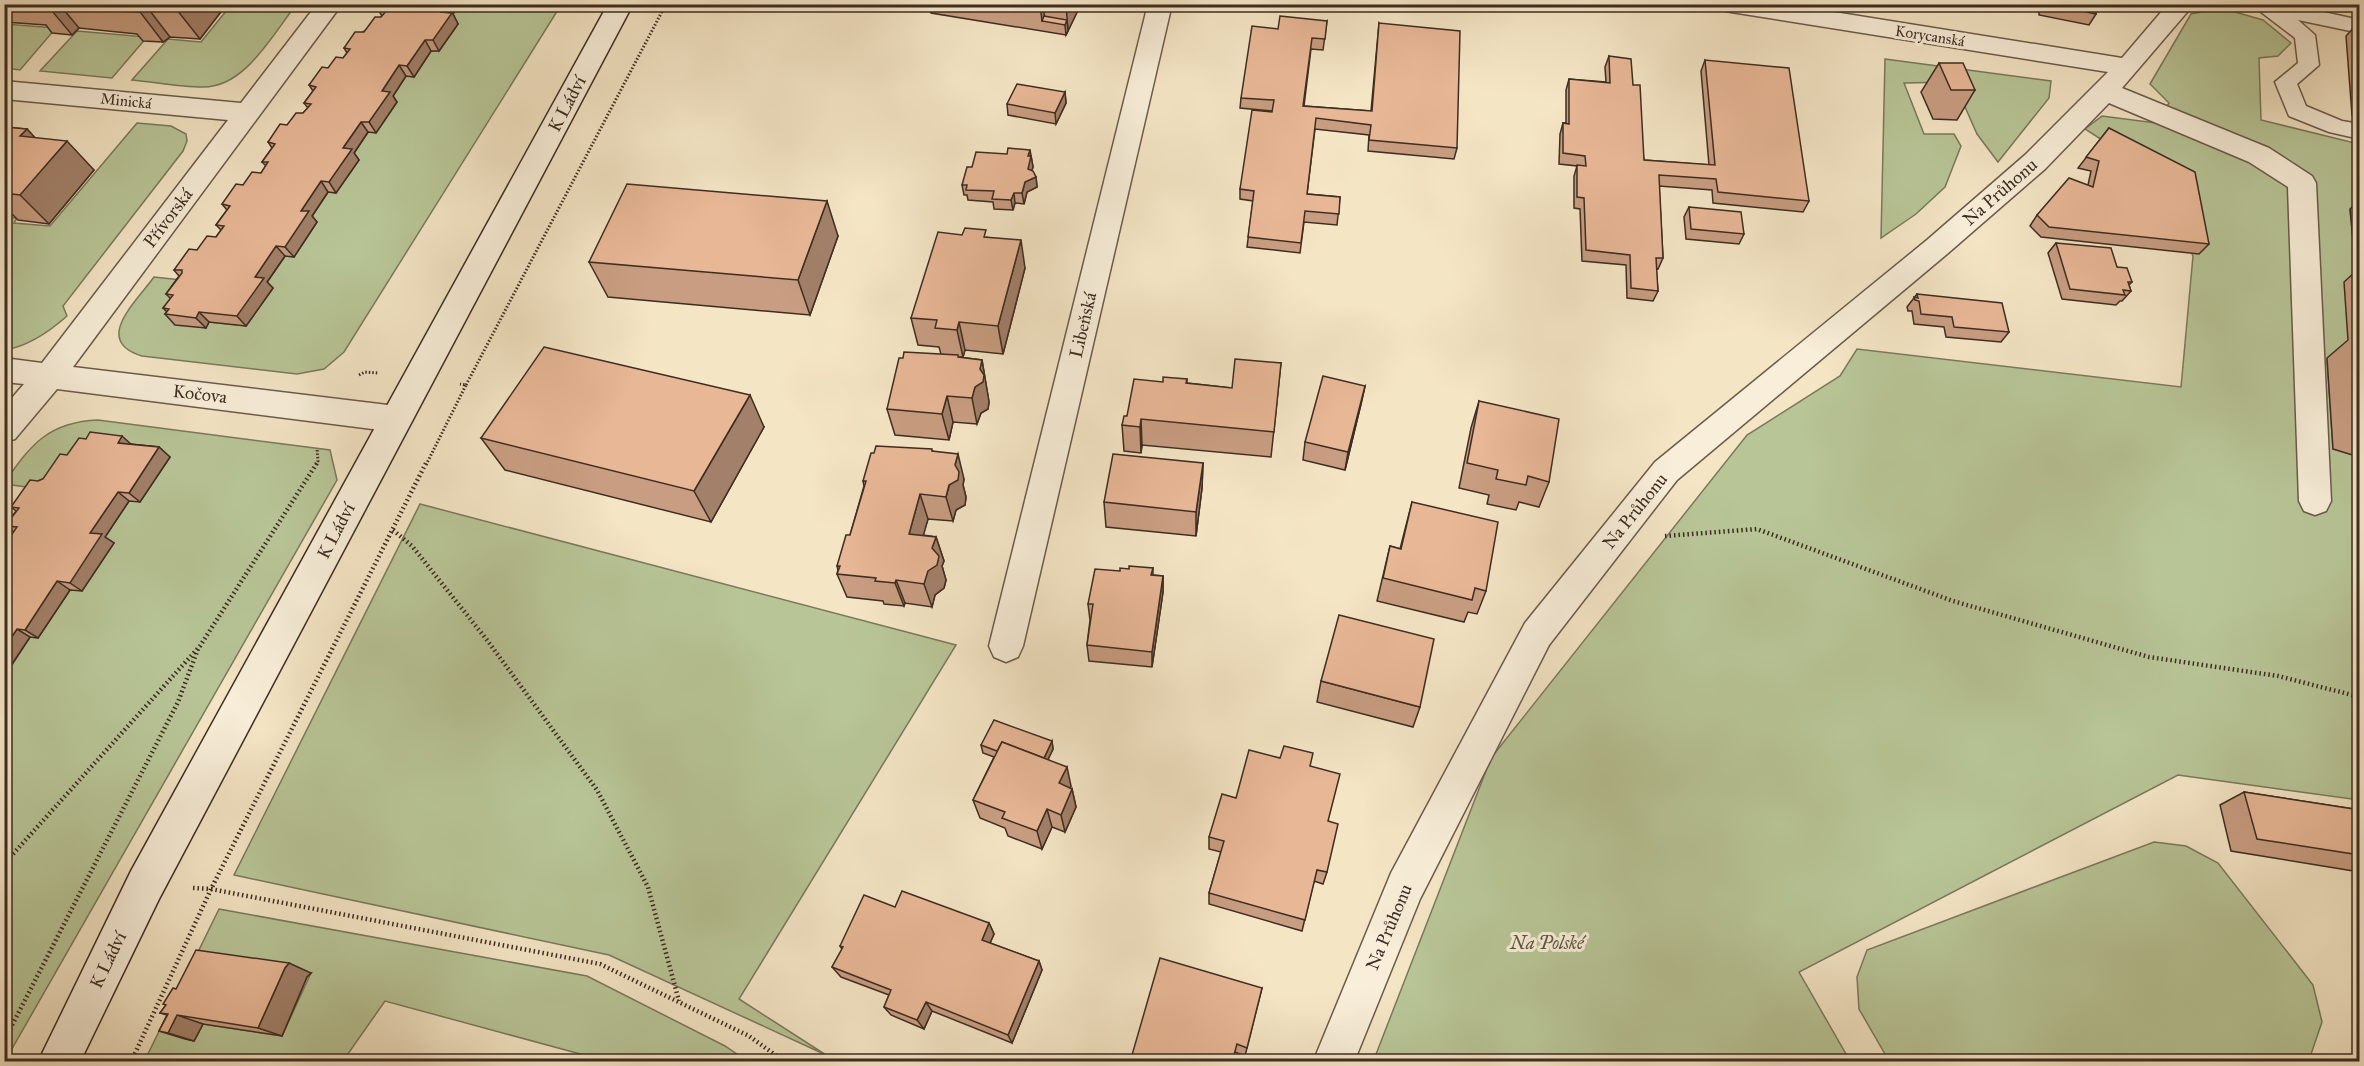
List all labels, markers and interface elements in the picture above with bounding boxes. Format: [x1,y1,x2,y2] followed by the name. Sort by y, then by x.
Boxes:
[1894,22,1967,50] street label: Korycanská
[543,71,591,136] street label: K Ládví
[99,89,153,113] street label: Minická
[1958,153,2042,230] street label: Na Průhonu
[139,184,198,252] street label: Přívorská
[1065,290,1101,360] street label: Libeňská
[172,380,229,408] street label: Kočova
[1598,468,1673,553] street label: Na Průhonu
[312,498,360,563] street label: K Ládví
[1361,880,1417,973] street label: Na Průhonu
[85,927,132,992] street label: K Ládví
[1509,932,1587,954] park label: Na Polské

